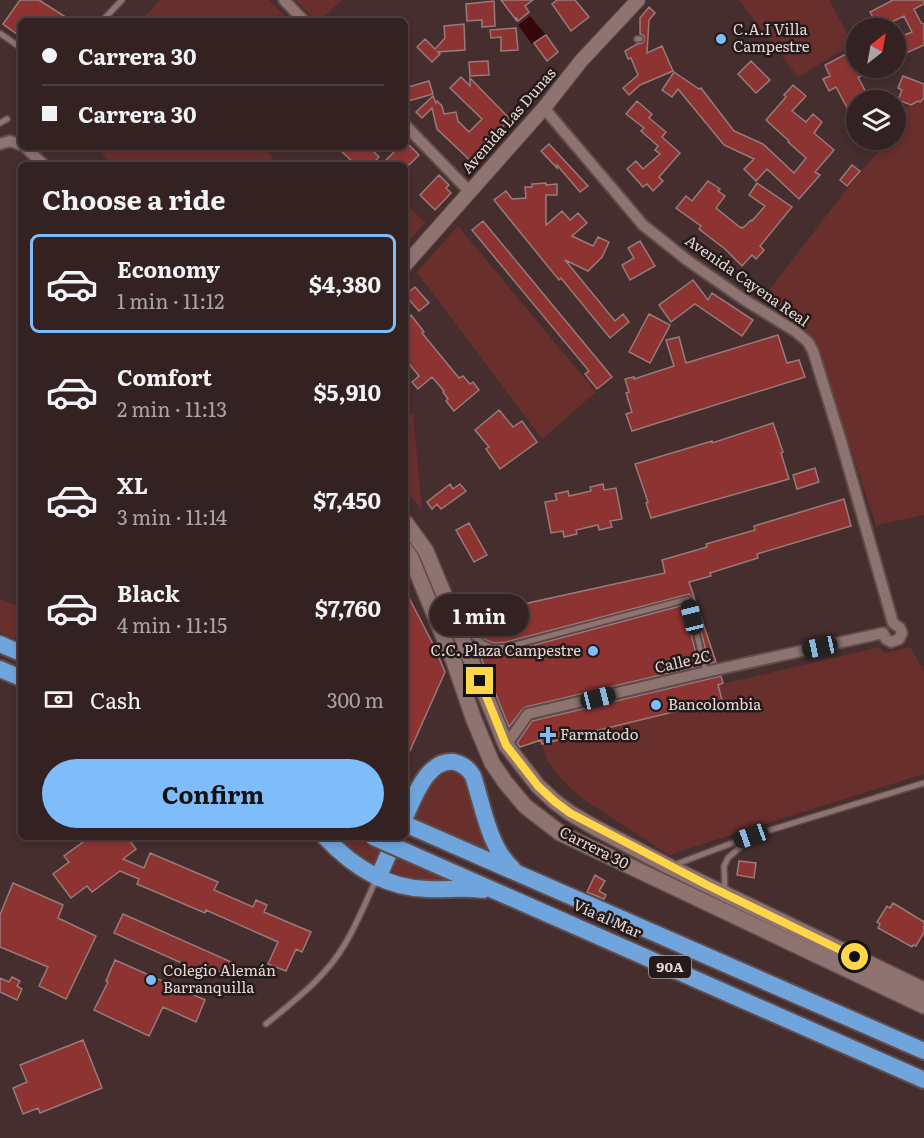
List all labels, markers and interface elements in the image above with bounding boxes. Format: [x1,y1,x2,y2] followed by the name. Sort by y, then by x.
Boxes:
[733,17,810,57] place label: C.A.I Villa Campestre
[846,18,906,78] north arrow
[846,18,906,150] map controls
[714,32,728,46] marker: C.A.I Villa Campestre
[78,39,197,72] text: Carrera 30
[455,62,561,178] street label: Avenida Las Dunas
[846,90,906,150] button: layers
[78,97,197,130] text: Carrera 30
[42,178,225,218] text: Choose a ride
[681,228,815,331] street label: Avenida Cayena Real
[117,252,220,285] text: Economy
[45,257,99,311] icon: car
[309,267,381,300] text: $4,380
[117,285,224,315] text: 1 min · 11:12
[117,360,212,393] text: Comfort
[45,365,99,419] icon: car
[313,375,381,408] text: $5,910
[117,393,227,423] text: 2 min · 11:13
[117,468,148,501] text: XL
[45,473,99,527] icon: car
[313,483,381,516] text: $7,450
[117,501,227,531] text: 3 min · 11:14
[117,576,179,609] text: Black
[45,581,99,635] icon: car
[315,591,381,624] text: $7,760
[430,594,530,636] callout: 1 min
[679,597,705,637] car
[453,600,506,630] text: 1 min
[117,609,227,639] text: 4 min · 11:15
[801,634,839,660] car
[430,638,581,661] place label: C.C. Plaza Campestre
[652,643,713,678] street label: Calle 2C
[586,644,600,658] marker: C.C. Plaza Campestre
[466,667,493,694] route end
[42,683,75,716] icon: cash
[90,683,141,716] text: Cash
[327,684,384,714] text: 300 m
[578,685,618,711] car
[668,692,762,715] place label: Bancolombia
[649,698,663,712] marker: Bancolombia
[560,722,639,745] place label: Farmatodo
[541,728,555,742] marker: Farmatodo
[42,759,384,828] button: Confirm
[556,819,634,874] street label: Carrera 30
[731,821,771,851] car
[570,892,646,943] street label: Vía al Mar
[841,943,868,970] route start
[649,956,691,978] road number: 90A
[163,958,276,998] place label: Colegio Alemán Barranquilla
[144,973,158,987] marker: Colegio Alemán Barranquilla

